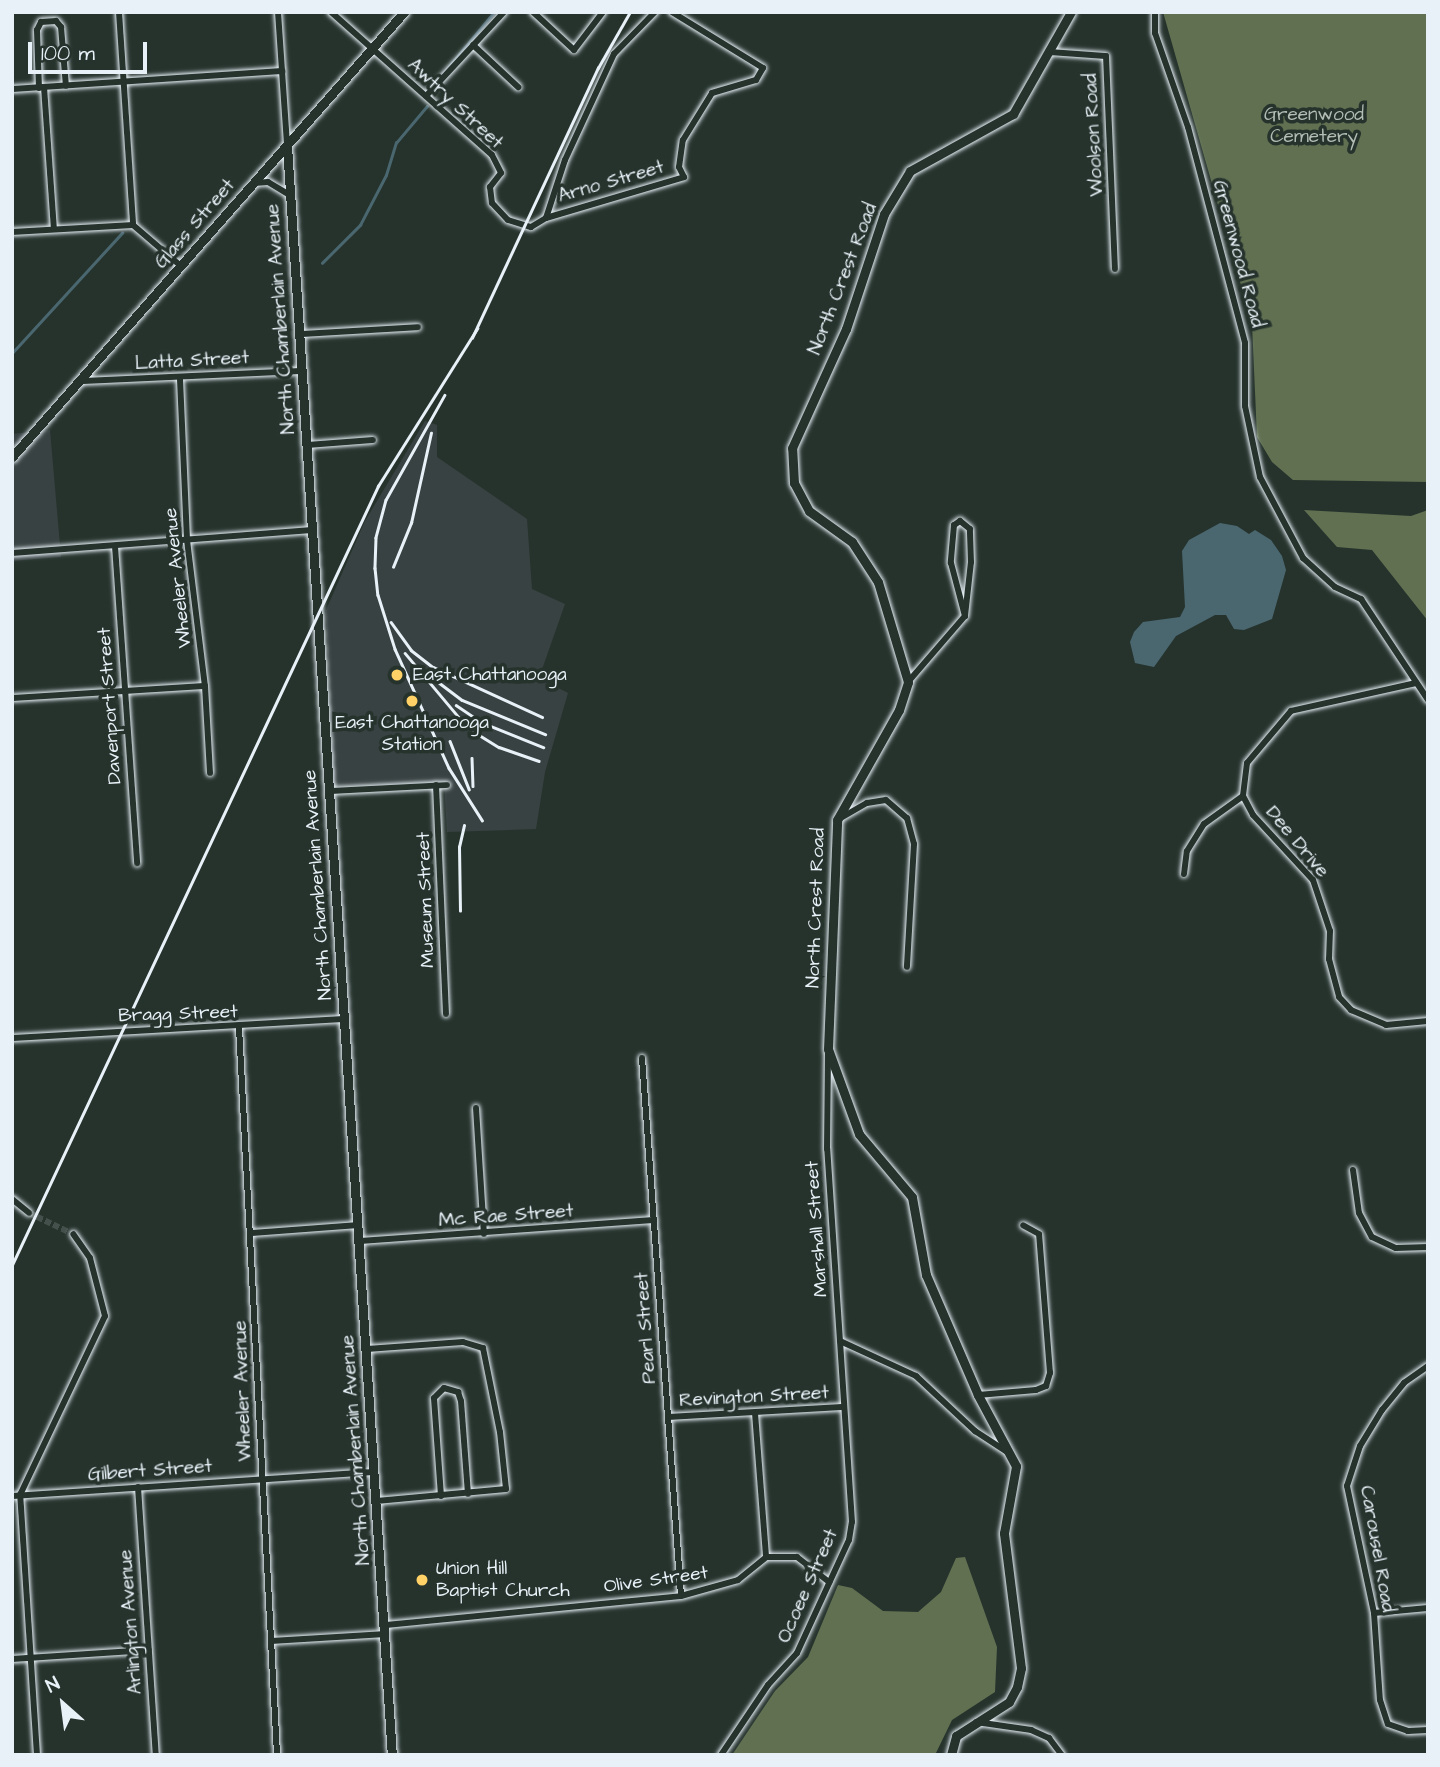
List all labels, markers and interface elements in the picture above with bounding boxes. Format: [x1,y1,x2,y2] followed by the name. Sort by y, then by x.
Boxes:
[32,28,150,72] scale bar
[41,39,95,68] text: 100 m
[402,54,508,154] street label: Awtry Street
[1079,73,1109,197] street label: Woolson Road
[1264,104,1364,148] park label: Greenwood Cemetery
[555,156,667,208] street label: Arno Street
[150,175,240,273] street label: Glass Street
[1207,178,1269,330] street label: Greenwood Road
[804,200,882,358] street label: North Crest Road
[262,203,300,435] street label: North Chamberlain Avenue
[134,347,250,375] street label: Latta Street
[159,507,197,649] street label: Wheeler Avenue
[93,627,127,785] street label: Davenport Street
[413,664,567,686] place label: East Chattanooga
[387,665,407,685] marker: East Chattanooga
[404,693,420,709] marker: East Chattanooga Station
[335,712,489,756] place label: East Chattanooga Station
[299,769,337,1001] street label: North Chamberlain Avenue
[1261,802,1333,882] street label: Dee Drive
[802,827,830,989] street label: North Crest Road
[412,832,440,968] street label: Museum Street
[118,1001,238,1027] street label: Bragg Street
[801,1160,833,1298] street label: Marshall Street
[438,1200,574,1232] street label: Mc Rae Street
[631,1271,661,1385] street label: Pearl Street
[229,1320,257,1462] street label: Wheeler Avenue
[337,1334,375,1566] street label: North Chamberlain Avenue
[679,1382,829,1412] street label: Revington Street
[87,1455,213,1487] street label: Gilbert Street
[1355,1484,1399,1614] street label: Carousel Road
[773,1526,843,1646] street label: Ocoee Street
[115,1549,147,1695] street label: Arlington Avenue
[436,1558,570,1602] place label: Union Hill Baptist Church
[602,1561,710,1599] street label: Olive Street
[414,1572,430,1588] marker: Union Hill Baptist Church
[28,1669,98,1739] north arrow
[41,1670,65,1700] text: N

